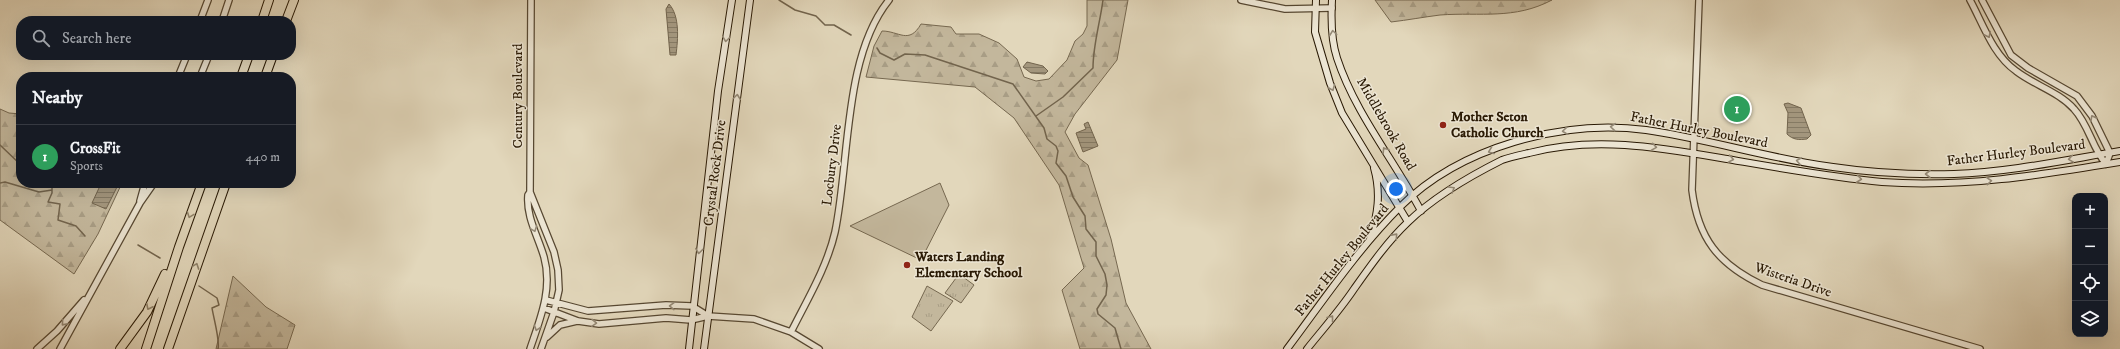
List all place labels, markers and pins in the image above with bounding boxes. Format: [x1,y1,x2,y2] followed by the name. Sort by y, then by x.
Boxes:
[1724,94,1750,124] pin: 1
[1451,108,1544,142] place label: Mother Seton Catholic Church
[1438,120,1448,130] marker: Mother Seton Catholic Church
[914,248,1023,282] place label: Waters Landing Elementary School
[902,260,912,270] marker: Waters Landing Elementary School

